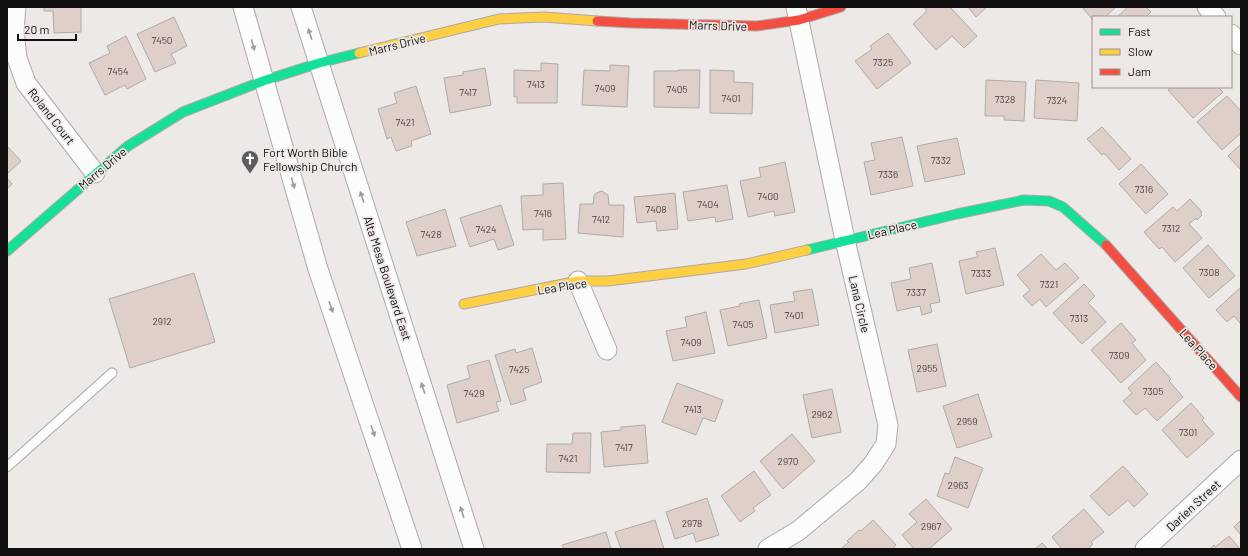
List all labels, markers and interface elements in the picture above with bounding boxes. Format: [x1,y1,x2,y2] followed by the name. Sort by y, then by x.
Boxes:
[18,16,76,42] scale bar
[1092,16,1232,88] legend
[689,17,747,33] street label: Marrs Drive
[24,22,50,36] text: 20 m
[1128,24,1151,38] text: Fast
[307,27,313,39] one-way arrow
[367,30,427,58] street label: Marrs Drive
[151,34,173,46] house number: 7450
[251,38,257,51] one-way arrow
[1128,44,1153,58] text: Slow
[873,56,893,68] house number: 7325
[1128,64,1151,78] text: Jam
[108,65,128,77] house number: 7454
[527,78,545,90] house number: 7413
[594,82,616,94] house number: 7409
[666,83,688,95] house number: 7405
[26,85,78,147] street label: Roland Court
[459,86,477,98] house number: 7417
[721,92,741,104] house number: 7401
[995,93,1015,105] house number: 7328
[1047,94,1067,106] house number: 7324
[396,116,414,128] house number: 7421
[75,144,129,192] street label: Marrs Drive
[263,145,357,173] place label: Fort Worth Bible Fellowship Church
[240,149,260,174] church icon: Fort Worth Bible Fellowship Church
[931,154,951,166] house number: 7332
[878,168,898,180] house number: 7336
[290,177,296,189] one-way arrow
[1135,183,1153,195] house number: 7316
[757,190,779,202] house number: 7400
[359,191,365,203] one-way arrow
[697,198,719,210] house number: 7404
[645,203,667,215] house number: 7408
[534,207,552,219] house number: 7416
[592,213,610,225] house number: 7412
[361,214,415,342] street label: Alta Mesa Boulevard East
[866,217,918,241] street label: Lea Place
[1162,222,1180,234] house number: 7312
[475,223,497,235] house number: 7424
[421,228,441,240] house number: 7428
[1199,266,1219,278] house number: 7308
[971,267,991,279] house number: 7333
[847,274,873,334] street label: Lana Circle
[536,275,588,297] street label: Lea Place
[1040,278,1058,290] house number: 7321
[906,286,926,298] house number: 7337
[328,302,334,314] one-way arrow
[784,309,804,321] house number: 7401
[1070,312,1088,324] house number: 7313
[152,315,172,327] house number: 2912
[732,318,754,330] house number: 7405
[1177,326,1221,372] street label: Lea Place
[680,336,702,348] house number: 7409
[1109,349,1129,361] house number: 7309
[917,362,937,374] house number: 2955
[509,363,529,375] house number: 7425
[420,382,426,394] one-way arrow
[1143,385,1163,397] house number: 7305
[464,387,484,399] house number: 7429
[684,403,702,415] house number: 7413
[811,408,833,420] house number: 2962
[957,415,977,427] house number: 2959
[370,425,376,437] one-way arrow
[1179,426,1197,438] house number: 7301
[615,441,633,453] house number: 7417
[559,452,577,464] house number: 7421
[778,455,798,467] house number: 2970
[1163,476,1223,534] street label: Darien Street
[948,479,968,491] house number: 2963
[459,506,465,518] one-way arrow
[682,517,702,529] house number: 2978
[921,520,941,532] house number: 2967

